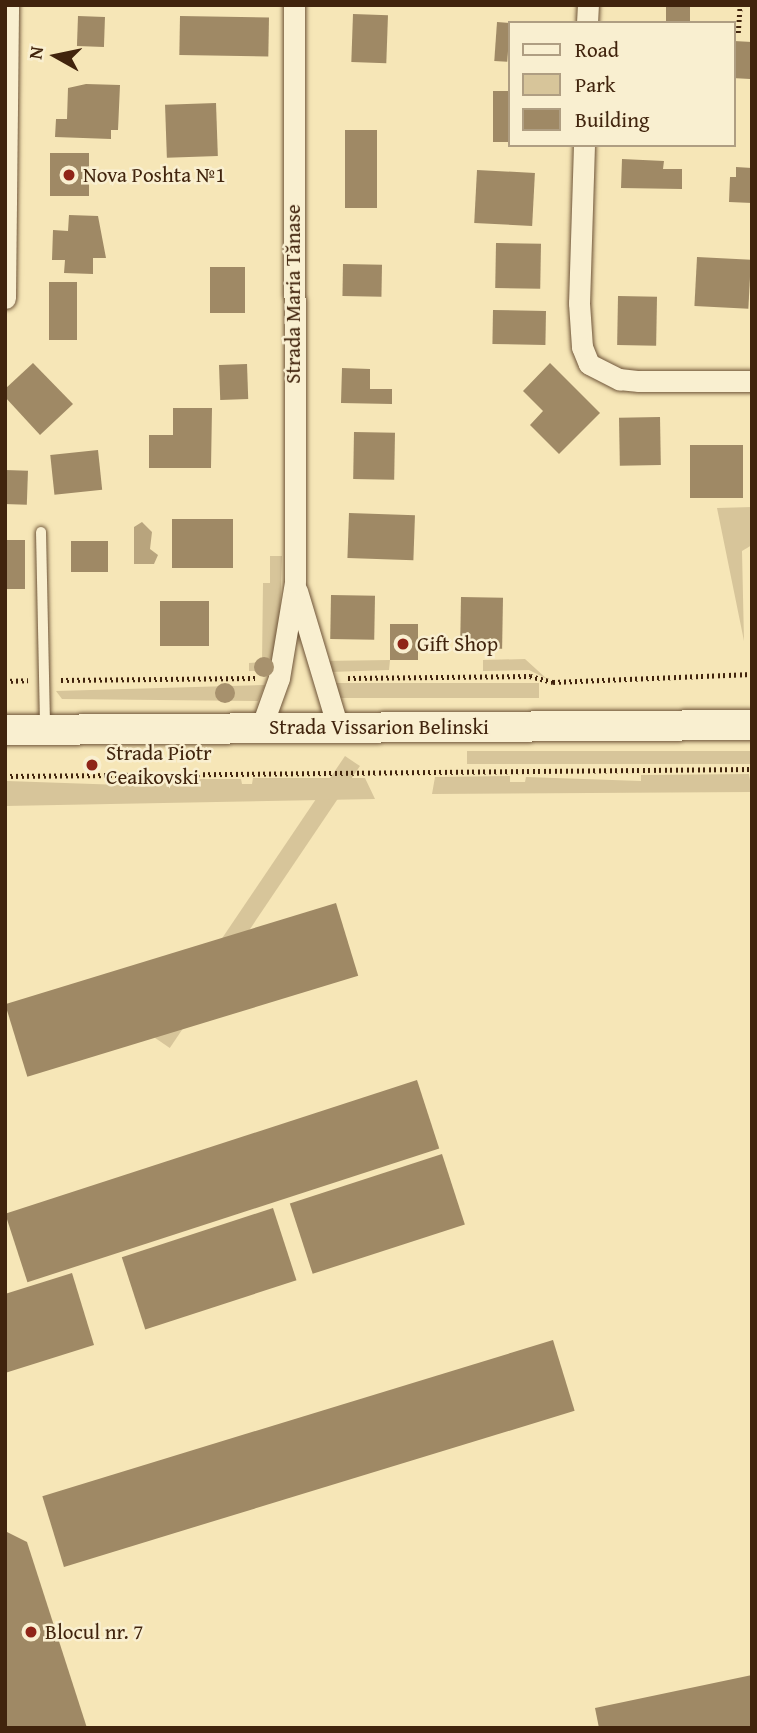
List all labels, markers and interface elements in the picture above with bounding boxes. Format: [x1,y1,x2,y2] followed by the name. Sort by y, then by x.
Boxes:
[21,21,91,91] north arrow
[508,21,736,147] legend
[575,34,619,65] text: Road
[20,44,50,61] text: N
[575,69,616,100] text: Park
[575,104,649,135] text: Building
[83,162,226,188] place label: Nova Poshta №1
[61,167,77,183] marker: Nova Poshta №1
[280,204,306,384] street label: Strada Maria Tănase
[417,631,498,657] place label: Gift Shop
[395,636,411,652] marker: Gift Shop
[269,714,489,740] street label: Strada Vissarion Belinski
[106,740,212,790] place label: Strada Piotr Ceaikovski
[84,757,100,773] marker: Strada Piotr Ceaikovski
[45,1619,143,1645] place label: Blocul nr. 7
[23,1624,39,1640] marker: Blocul nr. 7

